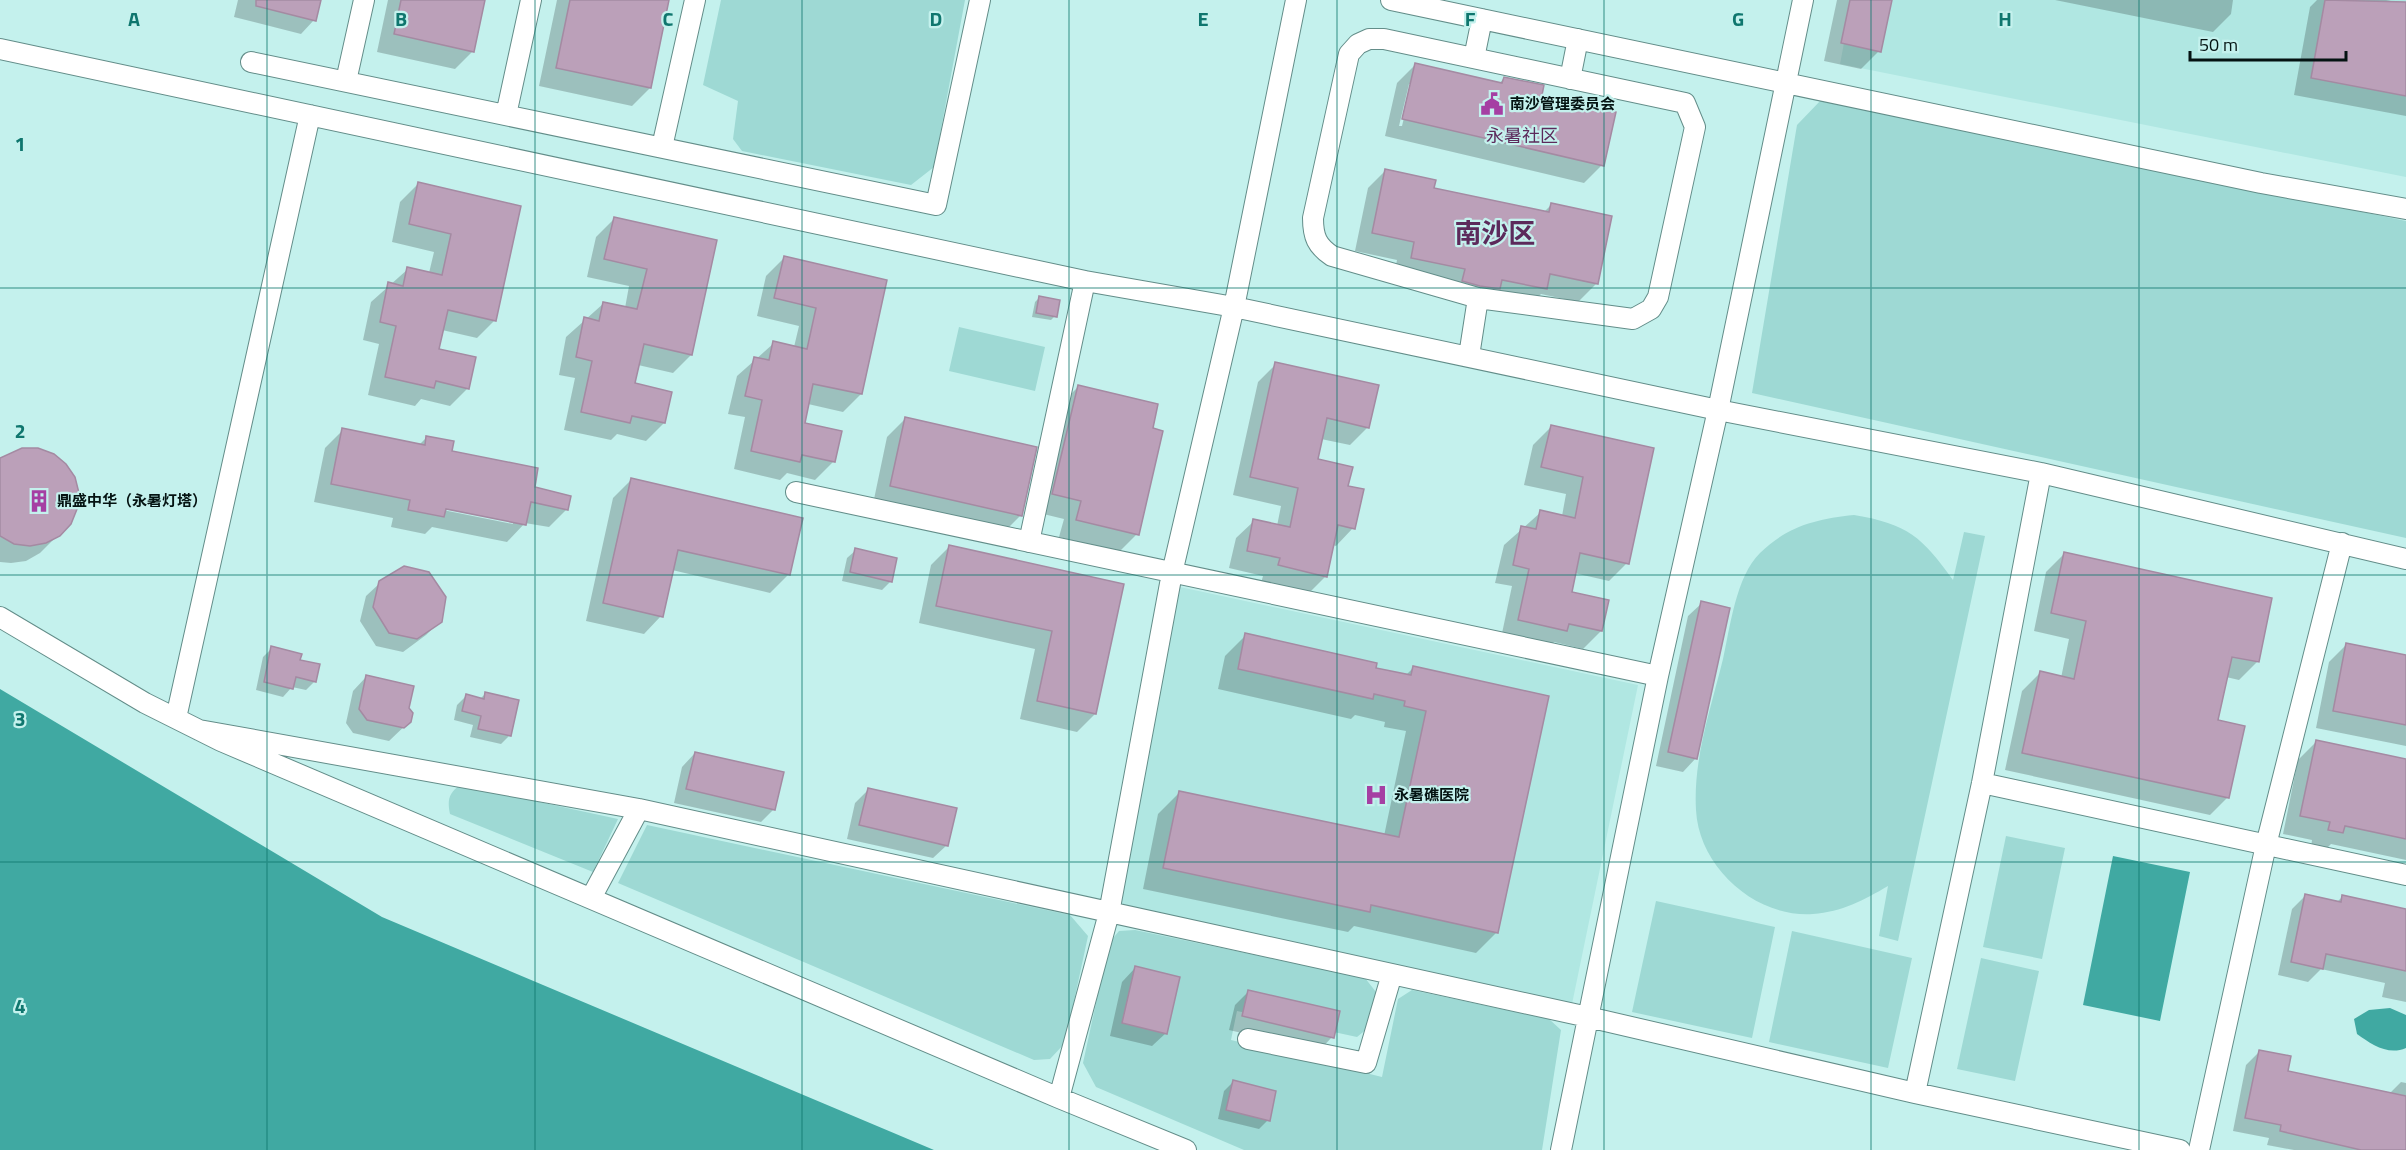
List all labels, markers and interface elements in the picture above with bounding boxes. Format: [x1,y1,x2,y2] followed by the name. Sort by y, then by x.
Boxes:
[128,3,140,34] text: A
[395,3,407,34] text: B
[663,3,674,34] text: C
[930,3,942,34] text: D
[1197,3,1209,34] text: E
[1465,3,1476,34] text: F
[1732,3,1744,34] text: G
[1998,3,2012,34] text: H
[2190,24,2346,62] scale bar
[2199,31,2238,58] text: 50 m
[1479,91,1505,117] public building icon: 南沙管理委员会
[1510,92,1615,115] place label: 南沙管理委员会
[1486,122,1558,149] district label: 永暑社区
[14,128,26,159] text: 1
[1455,212,1536,253] district label: 南沙区
[14,415,26,446] text: 2
[26,488,52,514] building icon: 鼎盛中华（永暑灯塔）
[57,489,207,512] place label: 鼎盛中华（永暑灯塔）
[14,703,26,734] text: 3
[1363,782,1389,808] hospital icon: 永暑礁医院
[1394,783,1469,806] place label: 永暑礁医院
[14,990,26,1021] text: 4

